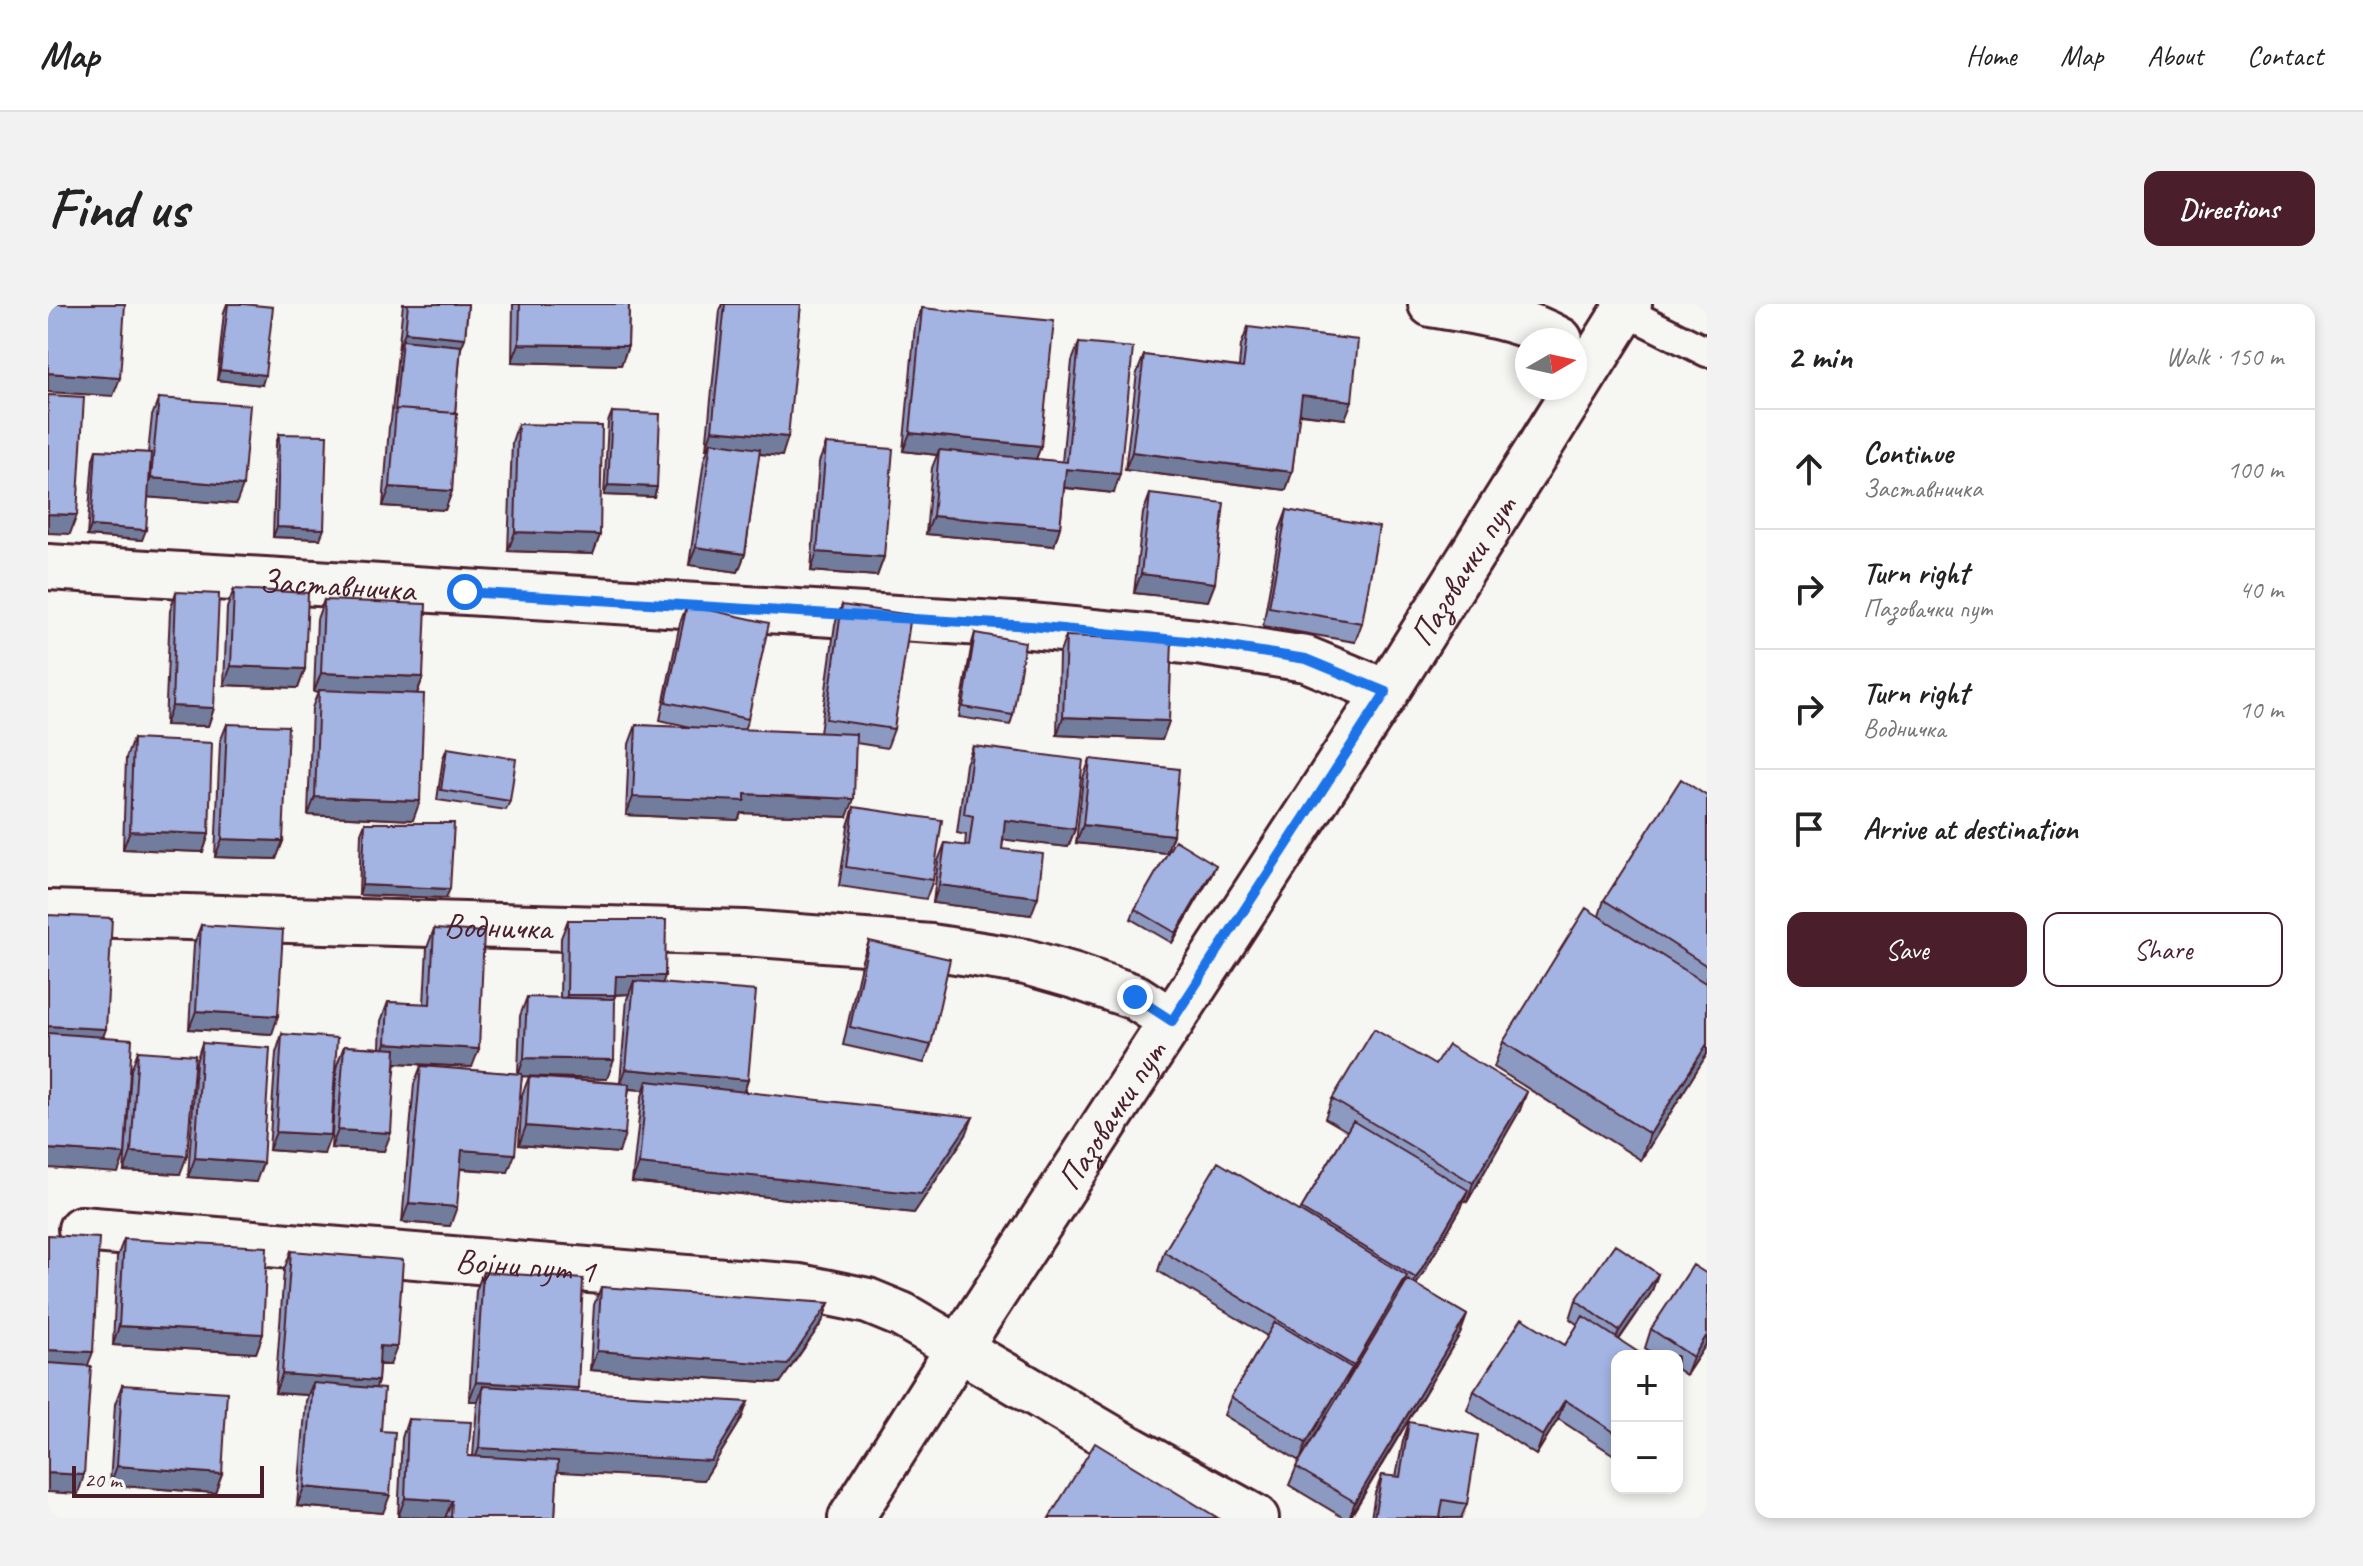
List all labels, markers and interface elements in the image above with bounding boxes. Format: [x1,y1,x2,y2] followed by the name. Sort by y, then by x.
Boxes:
[40,32,99,79] text: Map
[1966,38,2016,73] text: Home
[2060,38,2103,73] text: Map
[2147,38,2203,73] text: About
[2247,38,2323,73] text: Contact
[2144,171,2315,246] button: Directions
[48,173,188,244] text: Find us
[1515,328,1587,400] north arrow
[1787,335,1852,378] text: 2 min
[2166,340,2283,373] text: Walk · 150 m
[1863,434,1953,472] text: Continue
[1787,447,1831,491] icon: ahead
[2227,453,2283,486] text: 100 m
[1863,472,1982,505] text: Заставничка
[1400,486,1527,654] street label: Пазовачки пут
[1863,554,1968,592] text: Turn right
[258,559,419,611] street label: Заставничка
[1787,567,1831,611] icon: right
[2239,573,2283,606] text: 40 m
[447,574,483,610] route start
[1863,592,1993,625] text: Пазовачки пут
[1863,674,1968,712] text: Turn right
[1787,687,1831,731] icon: right
[2239,693,2283,726] text: 10 m
[1863,712,1945,745] text: Водничка
[1787,807,1831,851] icon: arrive
[1863,810,2078,848] text: Arrive at destination
[443,903,555,950] street label: Водничка
[1787,912,2027,987] button: Save
[2043,912,2283,987] button: Share
[1117,979,1153,1015] route end
[1047,1031,1176,1198] street label: Пазовачки пут
[454,1238,599,1293] street label: Војни пут 1
[1611,1350,1683,1494] map controls
[1611,1350,1683,1422] button: +
[1611,1422,1683,1494] button: −
[72,1462,264,1498] scale bar
[84,1466,121,1494] text: 20 m

